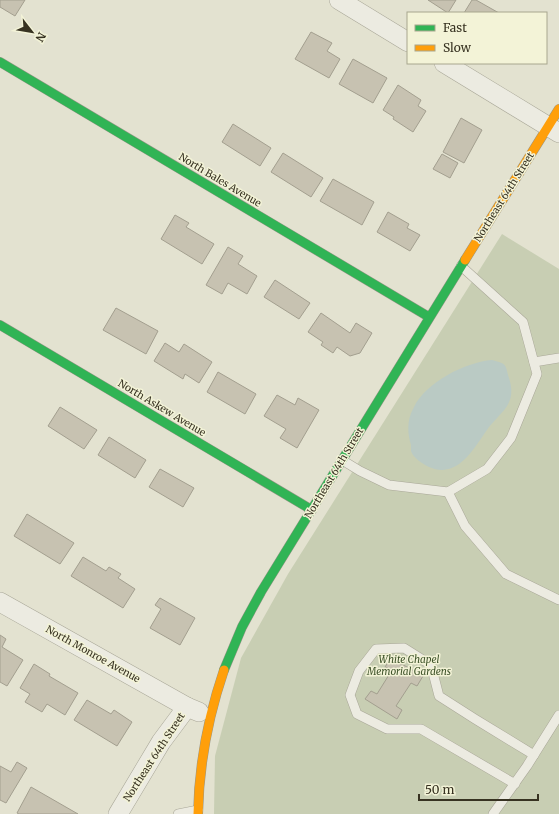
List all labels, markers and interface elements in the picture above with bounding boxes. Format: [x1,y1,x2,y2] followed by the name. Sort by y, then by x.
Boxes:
[12,12,52,52] north arrow
[407,12,547,64] legend
[443,20,467,35] text: Fast
[32,30,49,45] text: N
[443,40,472,55] text: Slow
[176,150,264,210] street label: North Bales Avenue
[471,150,537,244] street label: Northeast 64th Street
[116,377,208,439] street label: North Askew Avenue
[302,425,366,521] street label: Northeast 64th Street
[43,623,143,685] street label: North Monroe Avenue
[366,653,451,678] park label: White Chapel Memorial Gardens
[120,710,188,804] street label: Northeast 64th Street
[419,776,538,802] scale bar
[425,782,454,797] text: 50 m

